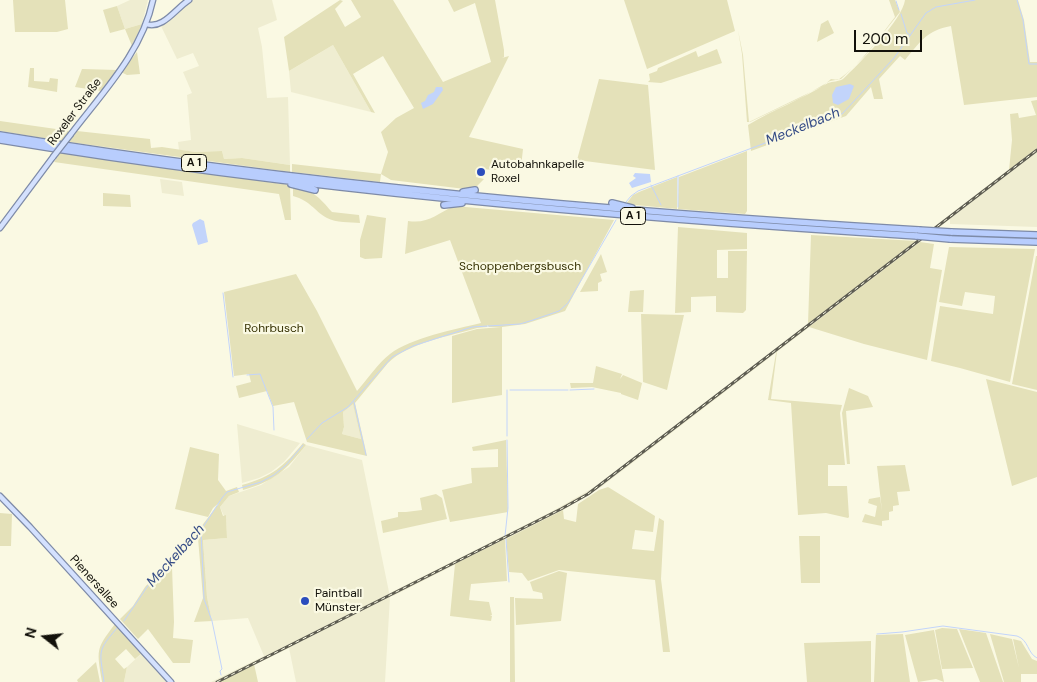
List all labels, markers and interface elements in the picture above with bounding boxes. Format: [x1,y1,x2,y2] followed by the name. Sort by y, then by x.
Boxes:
[857,20,924,52] scale bar
[862,29,908,49] text: 200 m
[45,76,105,148] street label: Roxeler Straße
[764,105,842,149] water label: Meckelbach
[182,154,206,172] road number: A 1
[491,158,584,186] place label: Autobahnkapelle Roxel
[475,166,487,178] marker: Autobahnkapelle Roxel
[620,208,646,225] road number: A 1
[459,260,581,274] park label: Schoppenbergsbusch
[244,322,304,336] park label: Rohrbusch
[144,521,208,591] water label: Meckelbach
[66,553,122,611] street label: Pienersallee
[315,587,362,615] place label: Paintball Münster
[299,595,311,607] marker: Paintball Münster
[20,612,70,662] north arrow
[21,625,41,640] text: N

